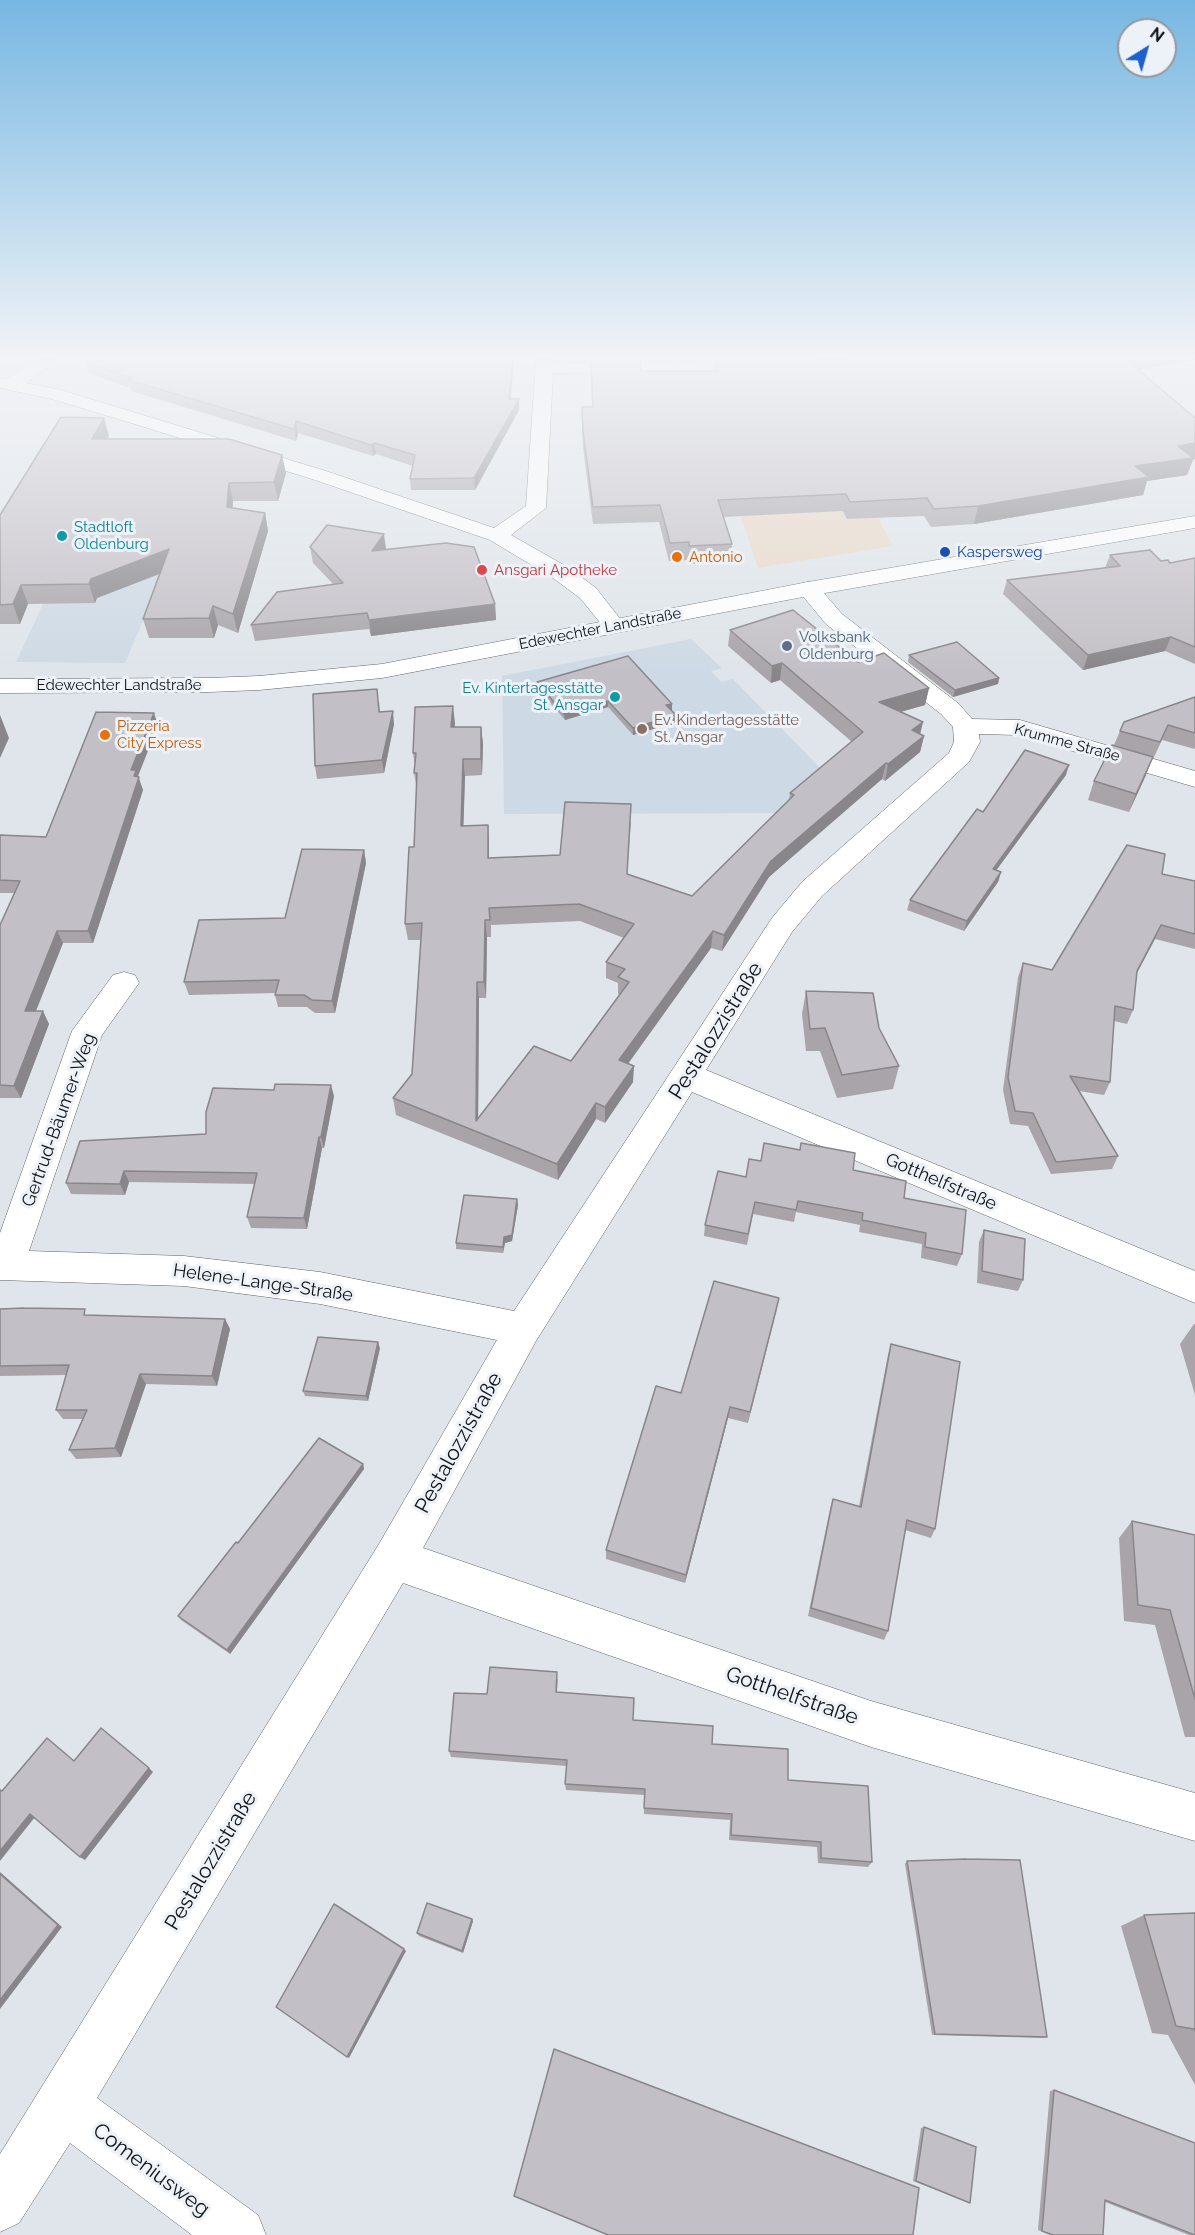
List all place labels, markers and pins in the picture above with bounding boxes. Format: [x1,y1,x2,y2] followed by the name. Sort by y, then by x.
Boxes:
[74,518,149,553] place label: Stadtloft Oldenburg
[55,529,69,543] marker: Stadtloft Oldenburg
[957,543,1042,561] place label: Kaspersweg
[938,545,952,559] marker: Kaspersweg
[689,548,743,566] place label: Antonio
[670,550,684,564] marker: Antonio
[494,561,617,579] place label: Ansgari Apotheke
[475,563,489,577] marker: Ansgari Apotheke
[799,628,874,663] place label: Volksbank Oldenburg
[780,639,794,653] marker: Volksbank Oldenburg
[462,679,603,714] place label: Ev. Kintertagesstätte St. Ansgar
[608,690,622,704] marker: Ev. Kintertagesstätte St. Ansgar
[654,711,799,746] place label: Ev. Kindertagesstätte St. Ansgar
[117,717,202,752] place label: Pizzeria City Express
[635,722,649,736] marker: Ev. Kindertagesstätte St. Ansgar
[98,728,112,742] marker: Pizzeria City Express

